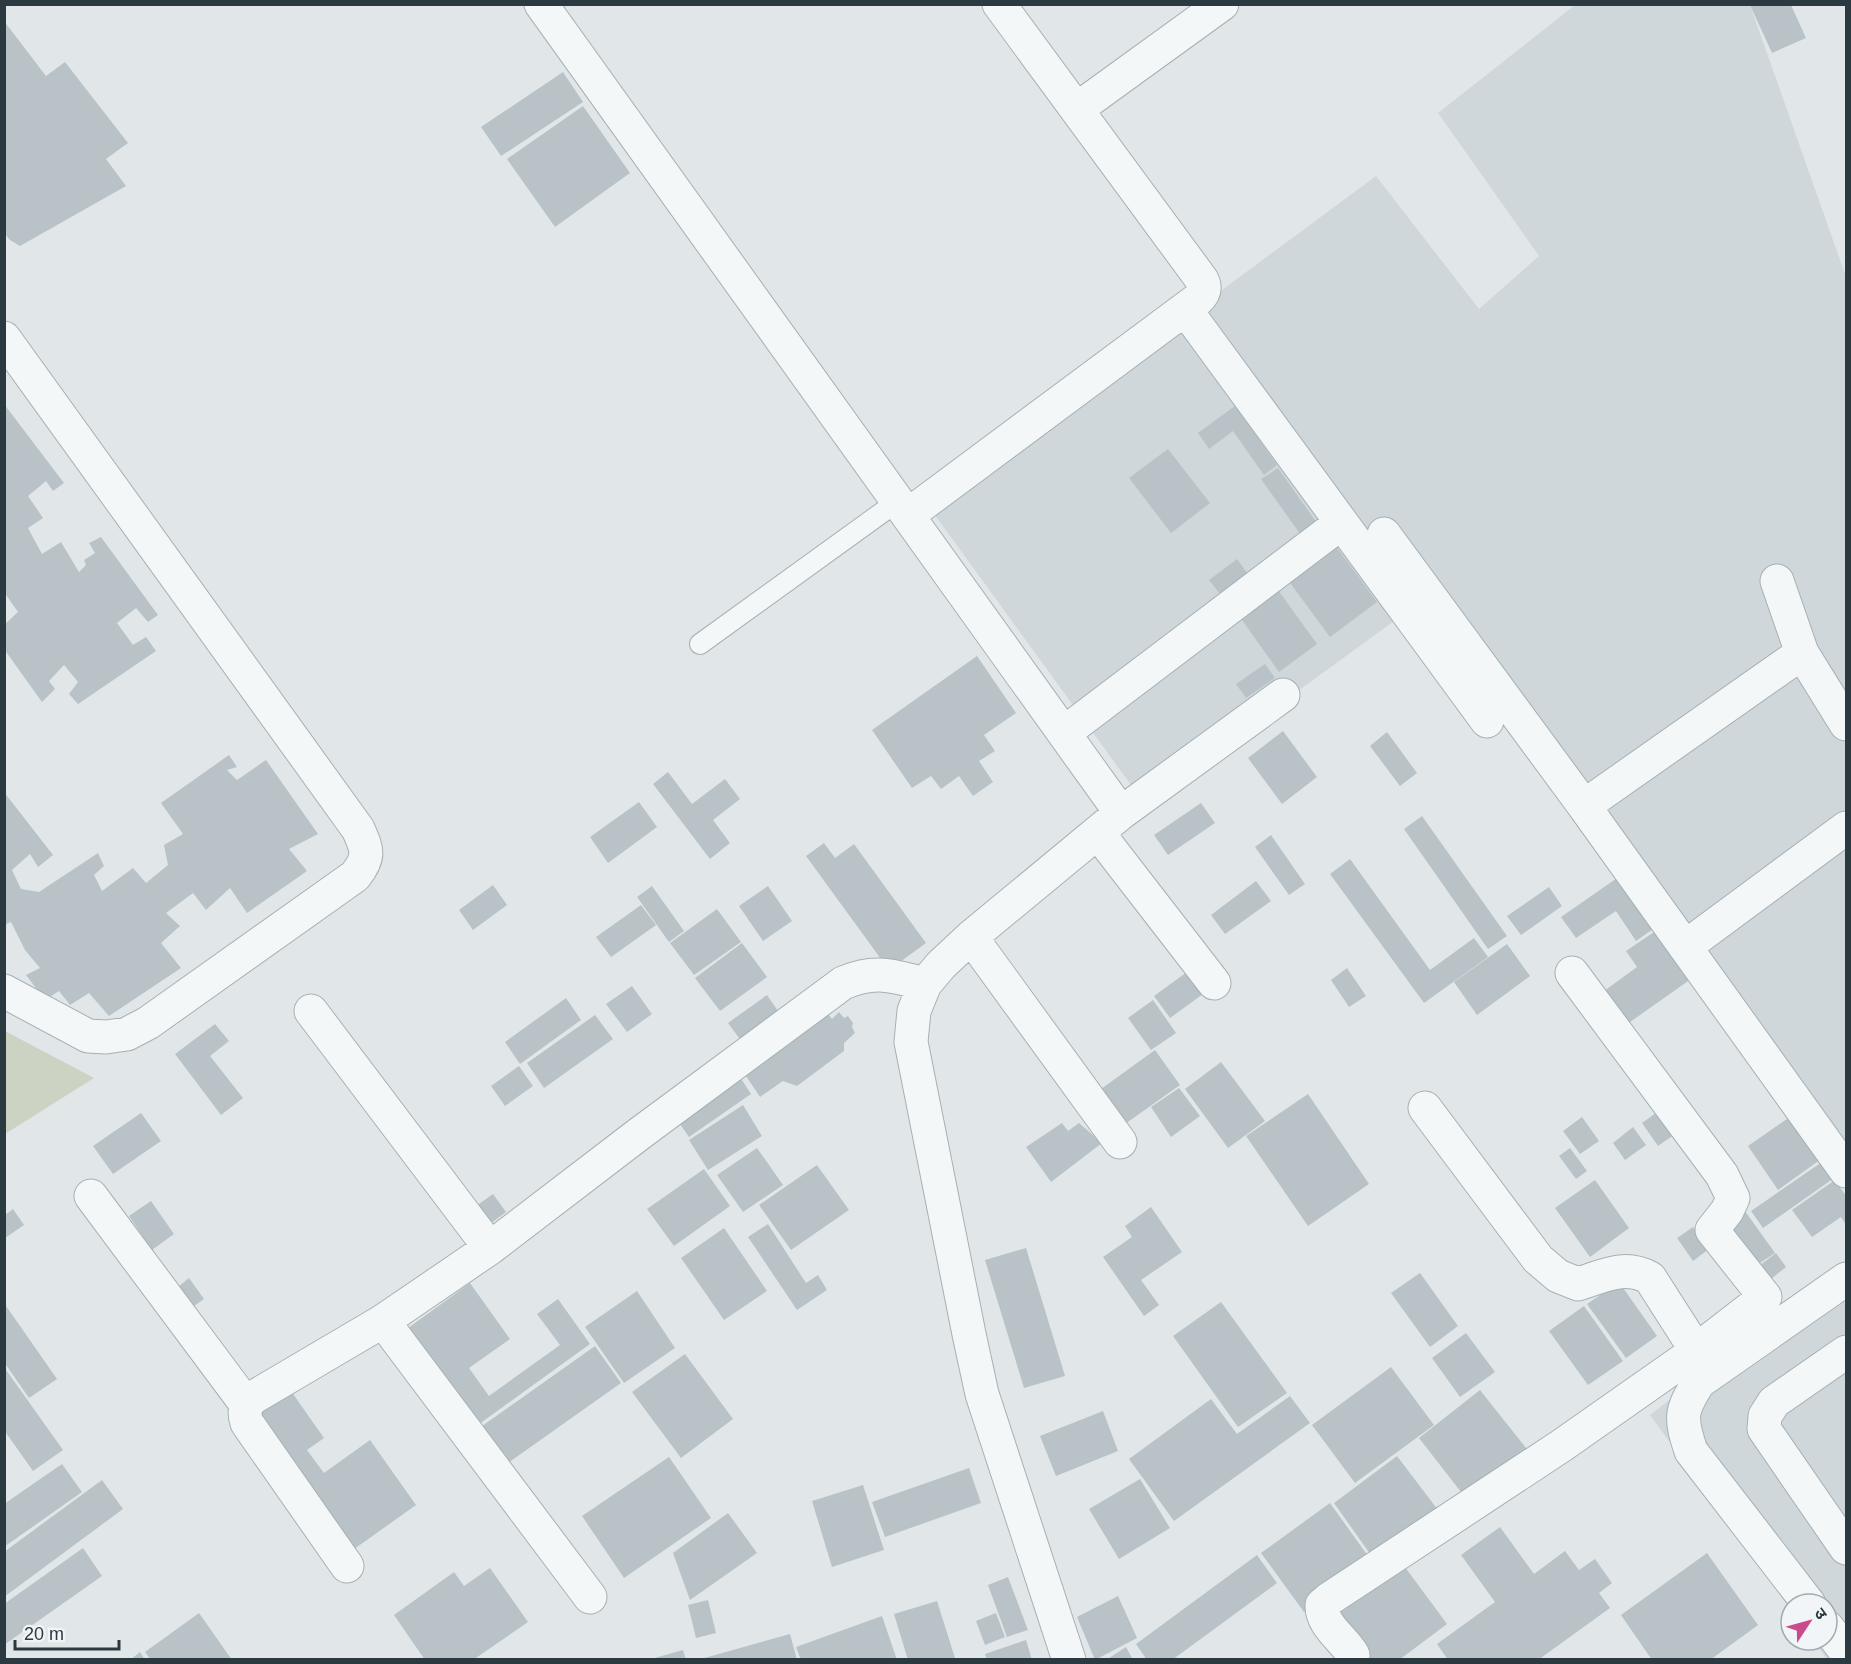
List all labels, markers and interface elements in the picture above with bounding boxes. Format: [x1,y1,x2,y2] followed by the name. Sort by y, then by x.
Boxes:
[1779,1592,1839,1652] north arrow
[1811,1605,1831,1623] text: उ
[15,1613,118,1651] scale bar
[24,1624,64,1644] text: 20 m

